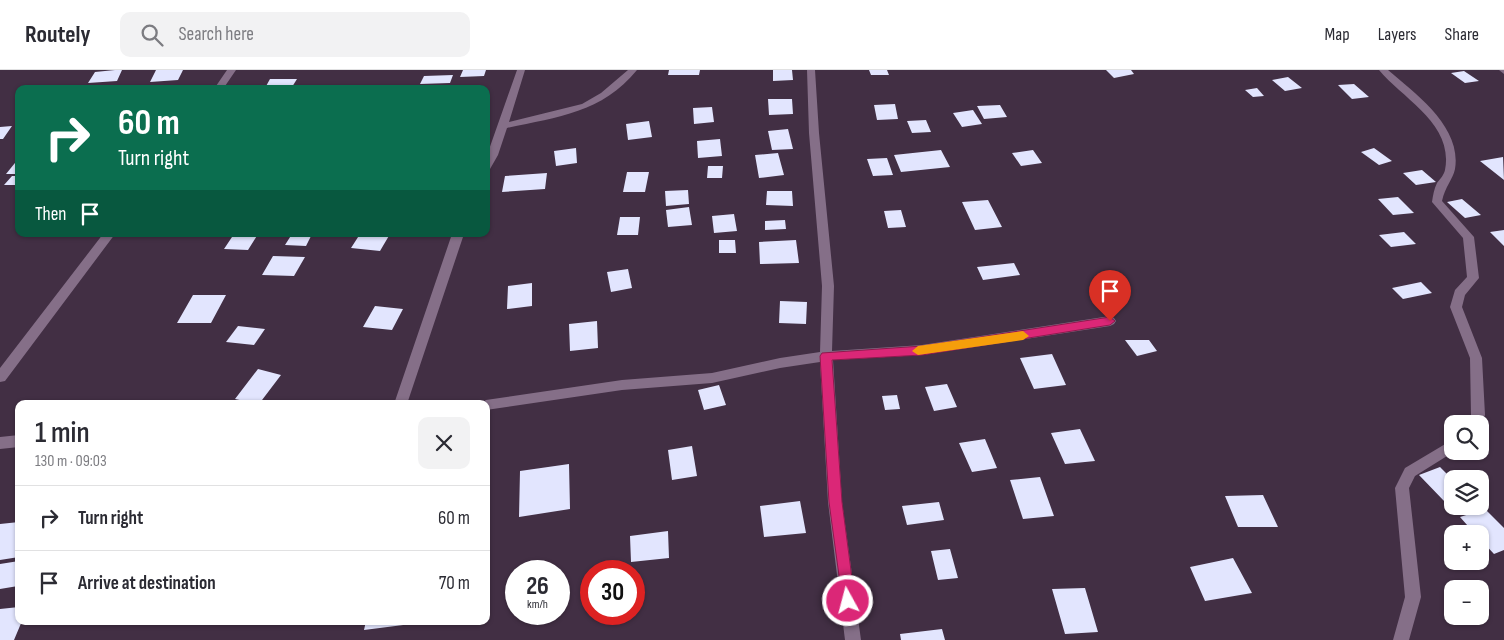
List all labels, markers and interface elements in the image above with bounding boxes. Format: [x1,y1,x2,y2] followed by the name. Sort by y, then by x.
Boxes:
[120,12,470,57] search box
[25,20,90,49] text: Routely
[138,21,166,49] icon: search
[178,23,254,46] text: Search here
[1325,24,1350,45] text: Map
[1378,24,1417,45] text: Layers
[1445,24,1479,45] text: Share
[118,102,180,145] text: 60 m
[35,105,100,170] icon: right
[118,145,189,172] text: Turn right
[76,200,104,228] icon: arrive
[35,203,66,226] text: Then
[1089,270,1131,321] pin
[1096,277,1124,305] icon: arrive
[35,415,90,451] text: 1 min
[1444,415,1489,625] map controls
[1444,415,1489,460] button: search
[418,417,470,469] button: close
[35,452,107,471] text: 130 m · 09:03
[1444,470,1489,515] button: layers
[35,504,63,532] icon: right
[78,507,143,530] text: Turn right
[438,507,470,530] text: 60 m
[1444,525,1489,570] button: +
[580,560,645,625] speed limit sign: 30
[35,569,63,597] icon: arrive
[526,571,549,602] text: 26
[78,572,216,595] text: Arrive at destination
[439,572,470,595] text: 70 m
[821,574,873,626] position arrow
[1444,580,1489,625] button: −
[527,597,548,612] text: km/h

